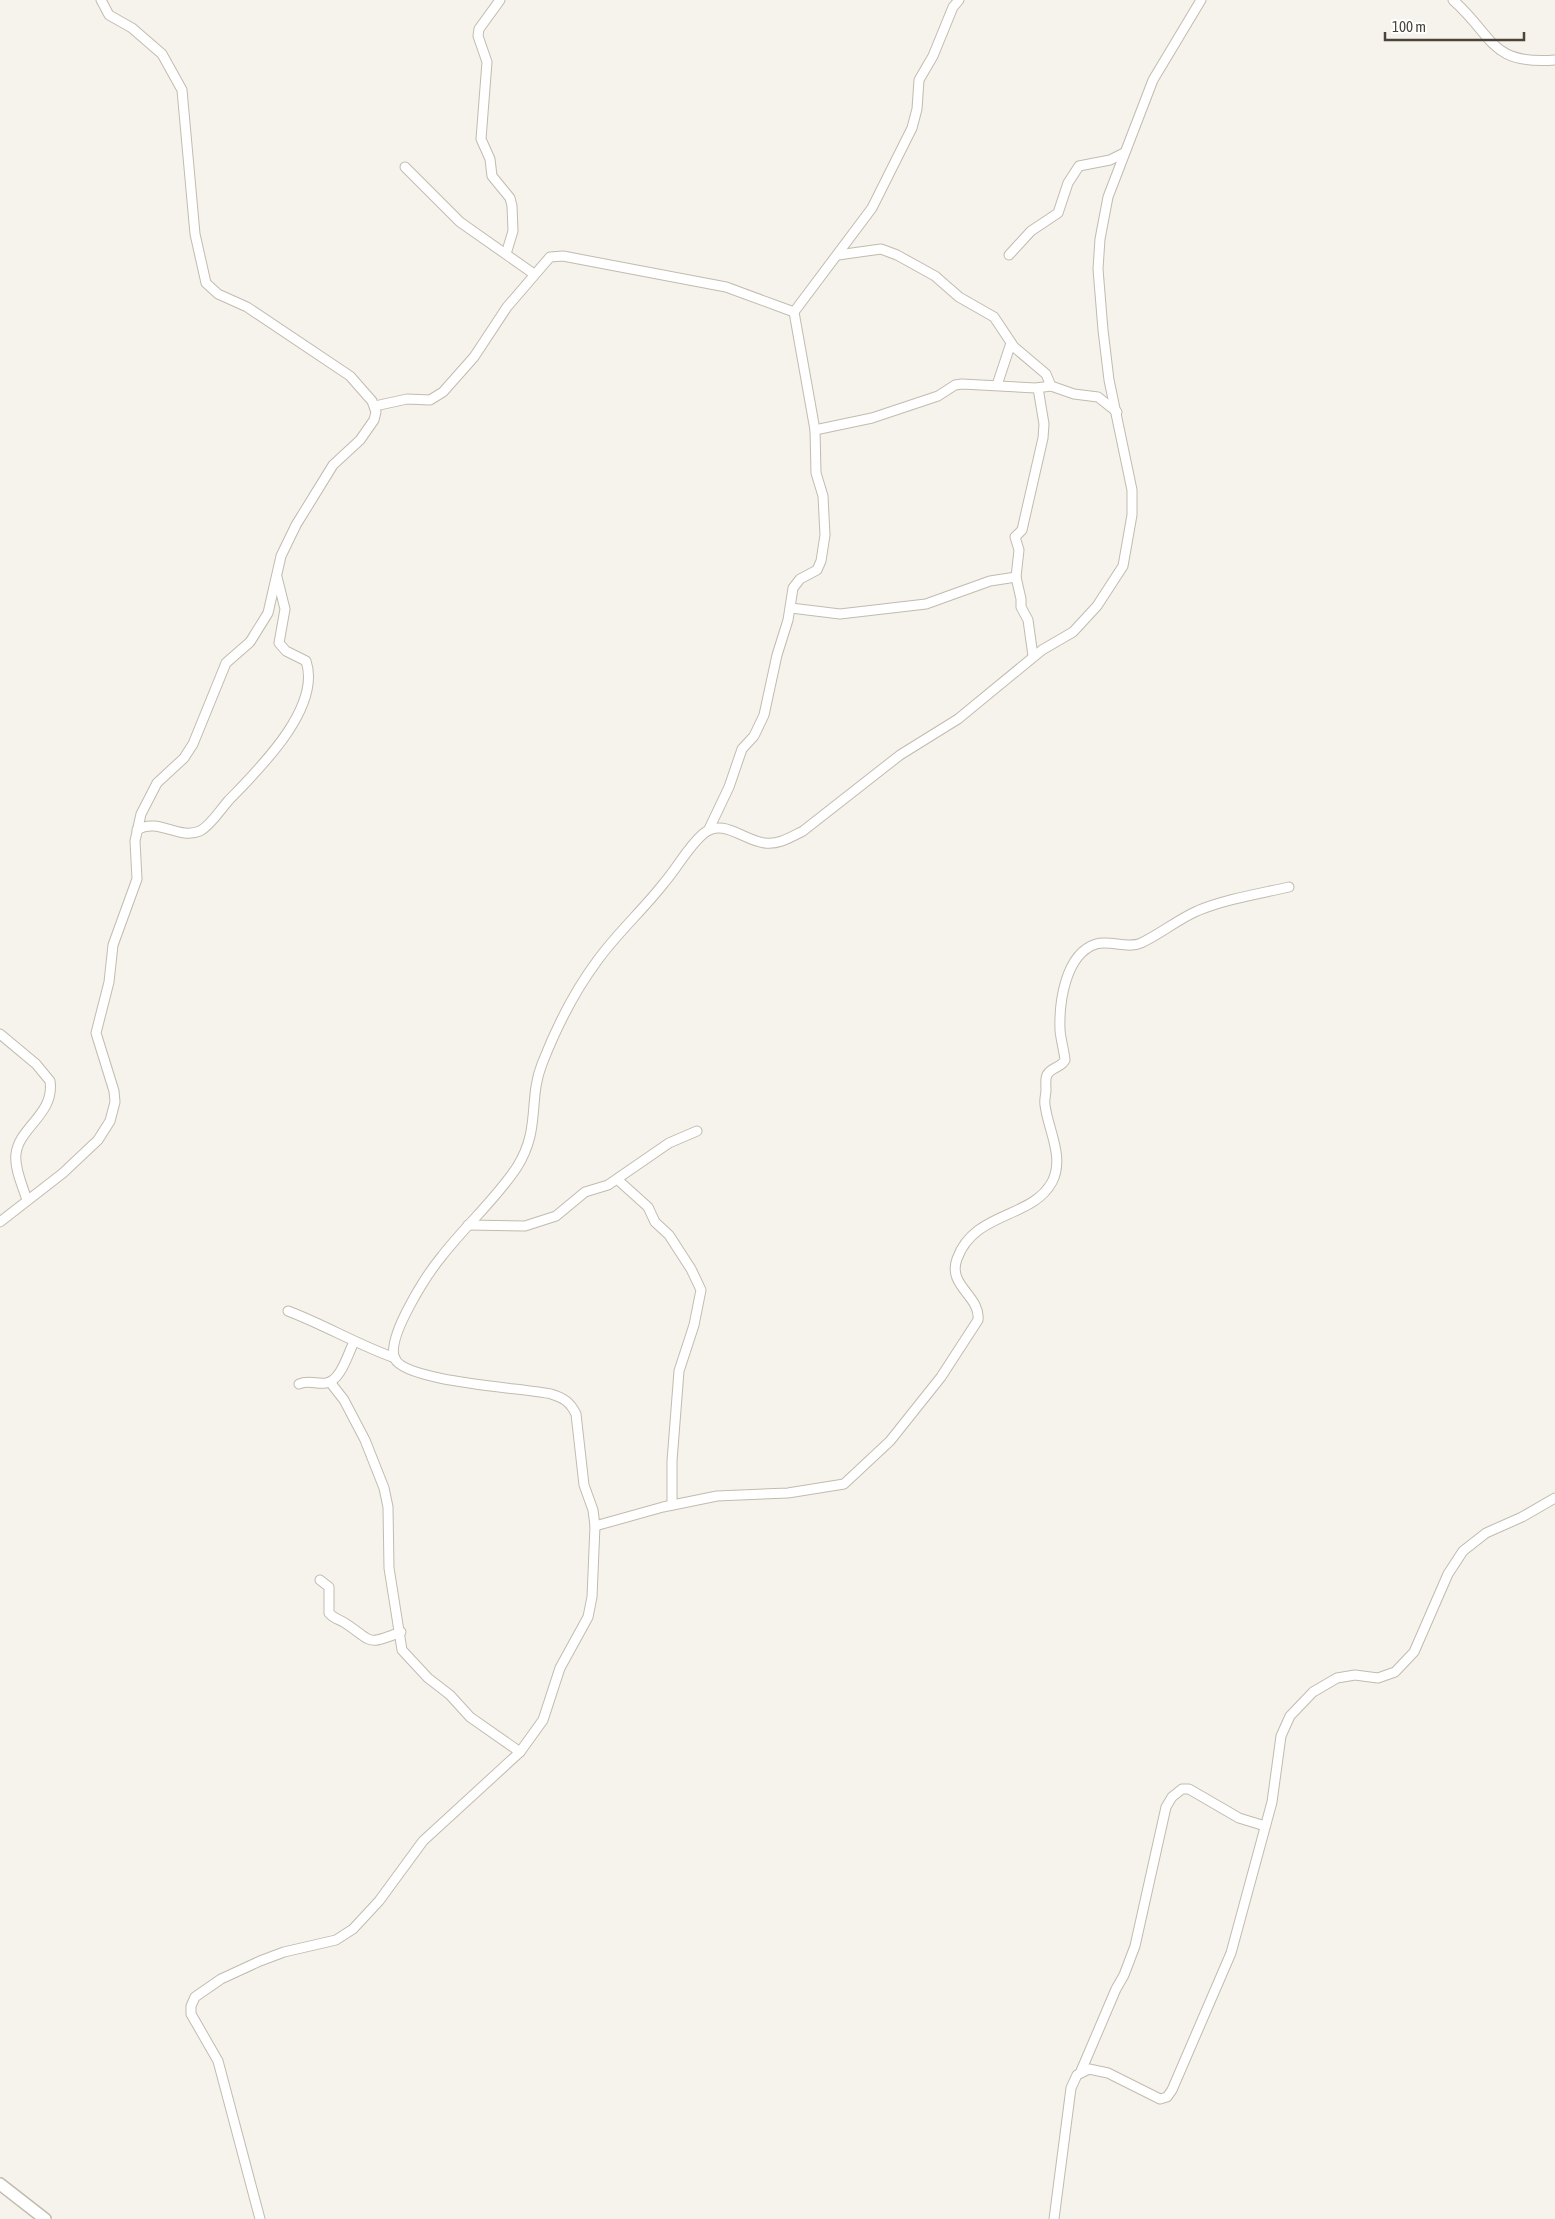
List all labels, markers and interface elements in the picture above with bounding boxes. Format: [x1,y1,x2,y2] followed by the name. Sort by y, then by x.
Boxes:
[1385,10,1524,42] scale bar
[1392,18,1426,35] text: 100 m

